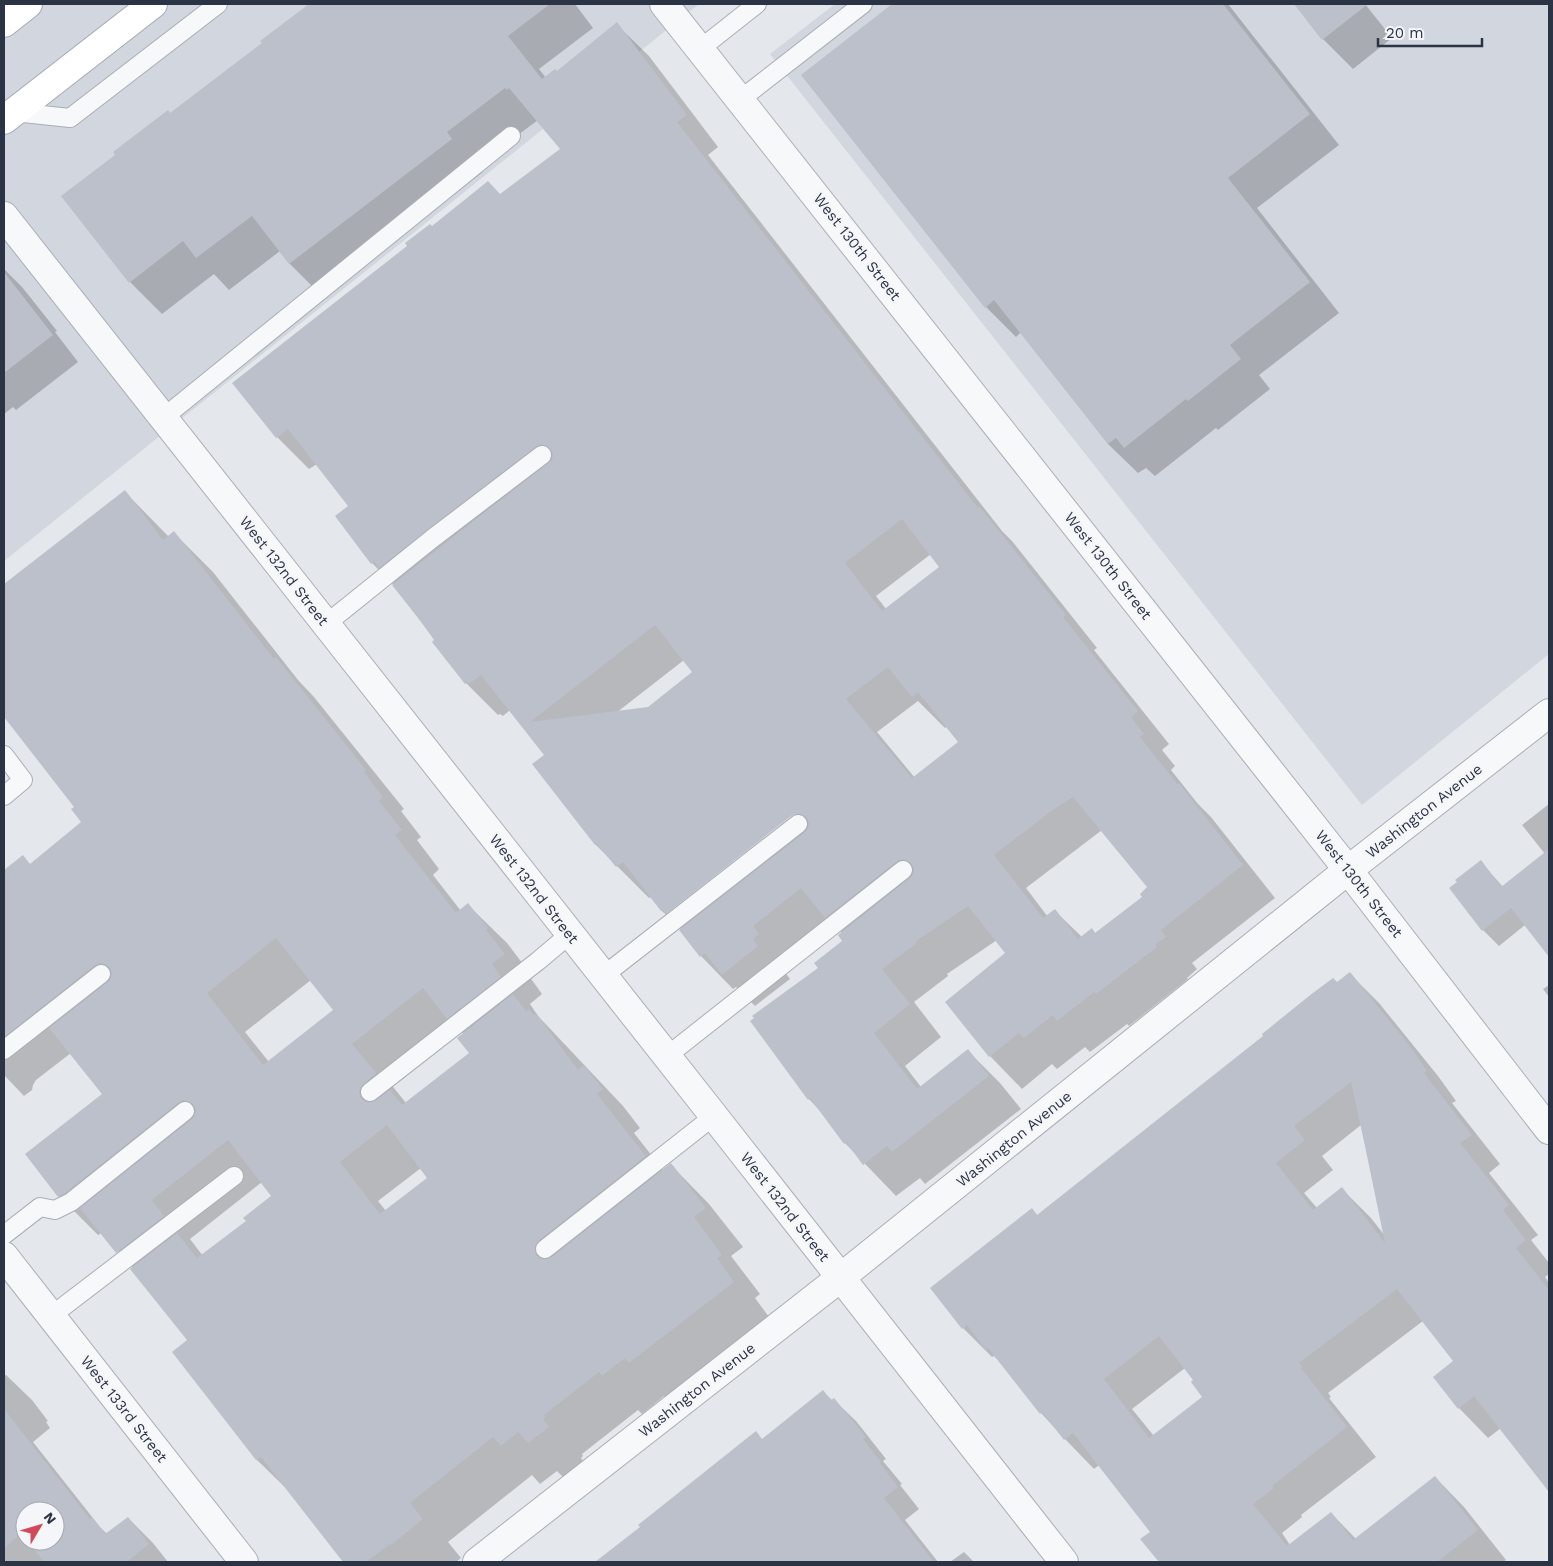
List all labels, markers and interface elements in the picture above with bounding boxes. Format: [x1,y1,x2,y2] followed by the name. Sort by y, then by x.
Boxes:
[1378,15,1482,47] scale bar
[1386,24,1424,42] text: 20 m
[809,190,905,305] street label: West 130th Street
[1060,509,1156,624] street label: West 130th Street
[236,513,333,630] street label: West 132nd Street
[1362,760,1486,862] street label: Washington Avenue
[1311,827,1407,942] street label: West 130th Street
[486,831,583,948] street label: West 132nd Street
[953,1087,1075,1191] street label: Washington Avenue
[737,1149,834,1266] street label: West 132nd Street
[635,1339,759,1441] street label: Washington Avenue
[77,1352,172,1466] street label: West 133rd Street
[15,1501,65,1551] north arrow
[41,1509,60,1527] text: N

